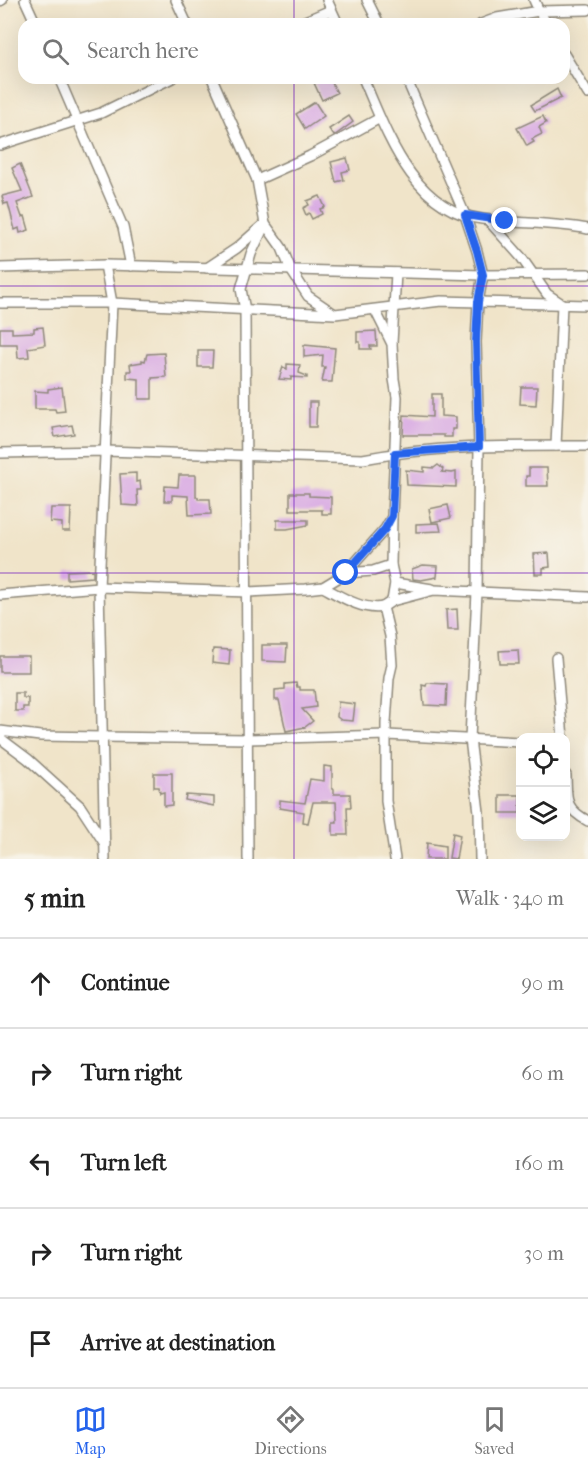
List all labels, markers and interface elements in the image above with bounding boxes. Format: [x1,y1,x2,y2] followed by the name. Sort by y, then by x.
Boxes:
[18,18,570,84] search box
[39,35,72,68] icon: search
[87,38,199,64] text: Search here
[491,207,517,233] route end
[332,559,358,585] route start
[516,733,570,841] map controls
[516,733,570,787] button: locate
[516,787,570,841] button: layers
[24,883,85,914] text: 5 min
[456,887,564,910] text: Walk · 340 m
[24,967,57,1000] icon: ahead
[81,970,170,996] text: Continue
[522,972,564,995] text: 90 m
[24,1057,57,1090] icon: right
[81,1060,182,1086] text: Turn right
[521,1062,564,1085] text: 60 m
[24,1147,57,1180] icon: left
[81,1150,167,1176] text: Turn left
[514,1152,564,1175] text: 160 m
[24,1237,57,1270] icon: right
[81,1240,182,1266] text: Turn right
[524,1242,564,1265] text: 30 m
[24,1327,57,1360] icon: arrive
[81,1330,275,1356] text: Arrive at destination
[74,1403,107,1458] tab: Map
[255,1403,327,1458] tab: Directions
[474,1403,514,1458] tab: Saved

